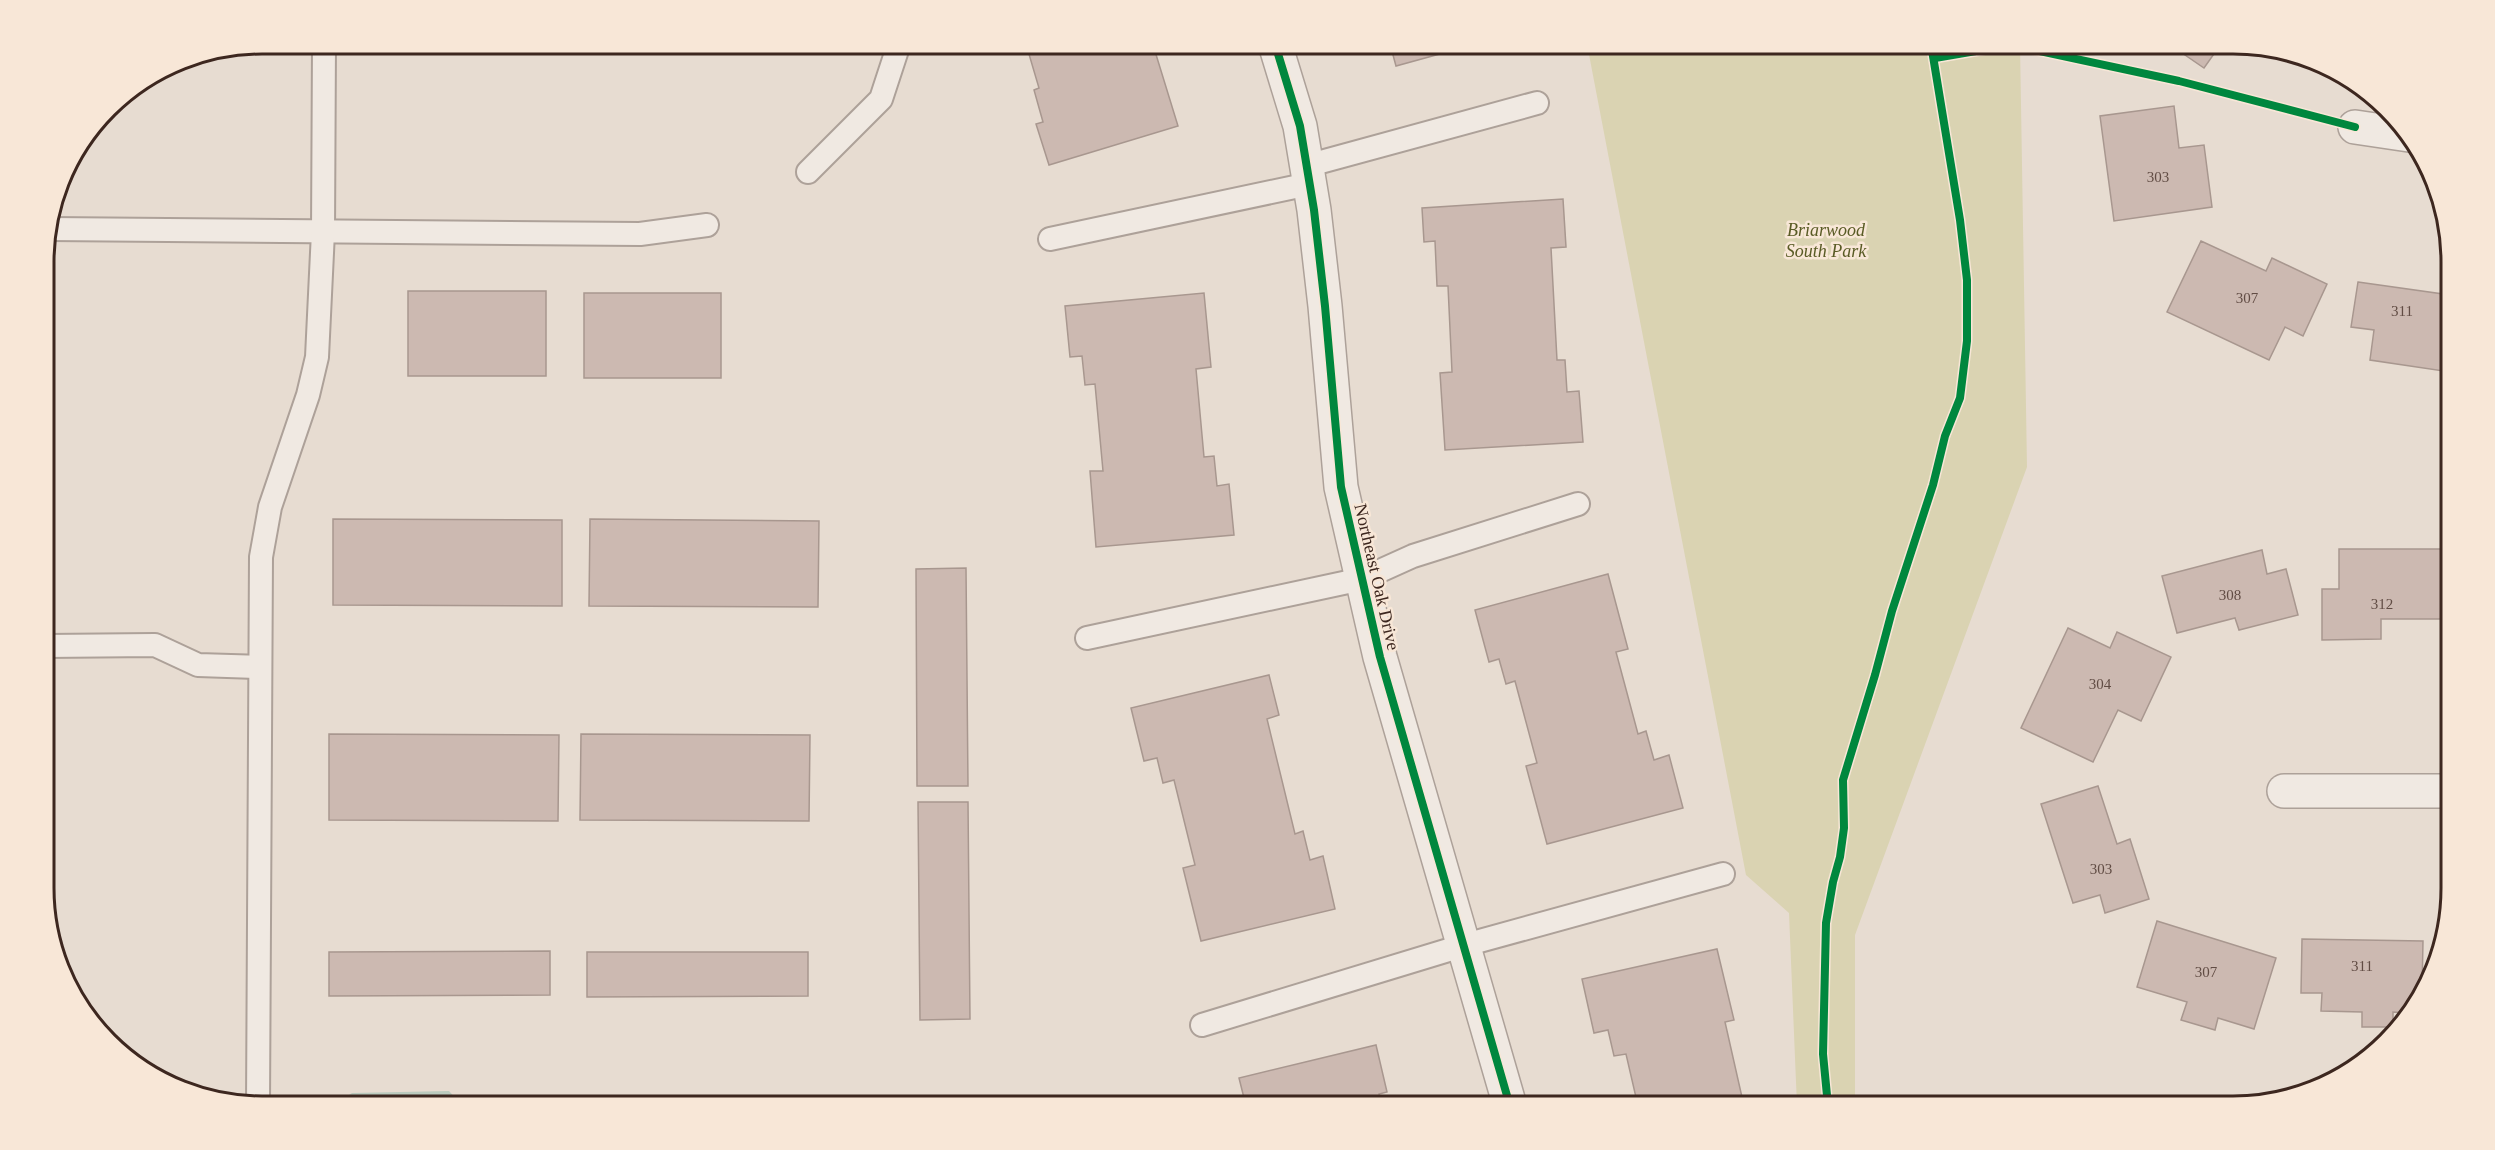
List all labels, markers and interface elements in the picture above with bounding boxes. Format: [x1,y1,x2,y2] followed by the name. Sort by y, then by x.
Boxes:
[2147,169,2169,185] house number: 303
[1786,220,1867,261] park label: Briarwood South Park
[2236,290,2259,306] house number: 307
[2391,303,2413,319] house number: 311
[1350,502,1404,652] street label: Northeast Oak Drive
[2219,587,2241,603] house number: 308
[2371,596,2393,612] house number: 312
[2089,676,2112,692] house number: 304
[2090,861,2112,877] house number: 303
[2351,958,2373,974] house number: 311
[2195,964,2218,980] house number: 307

